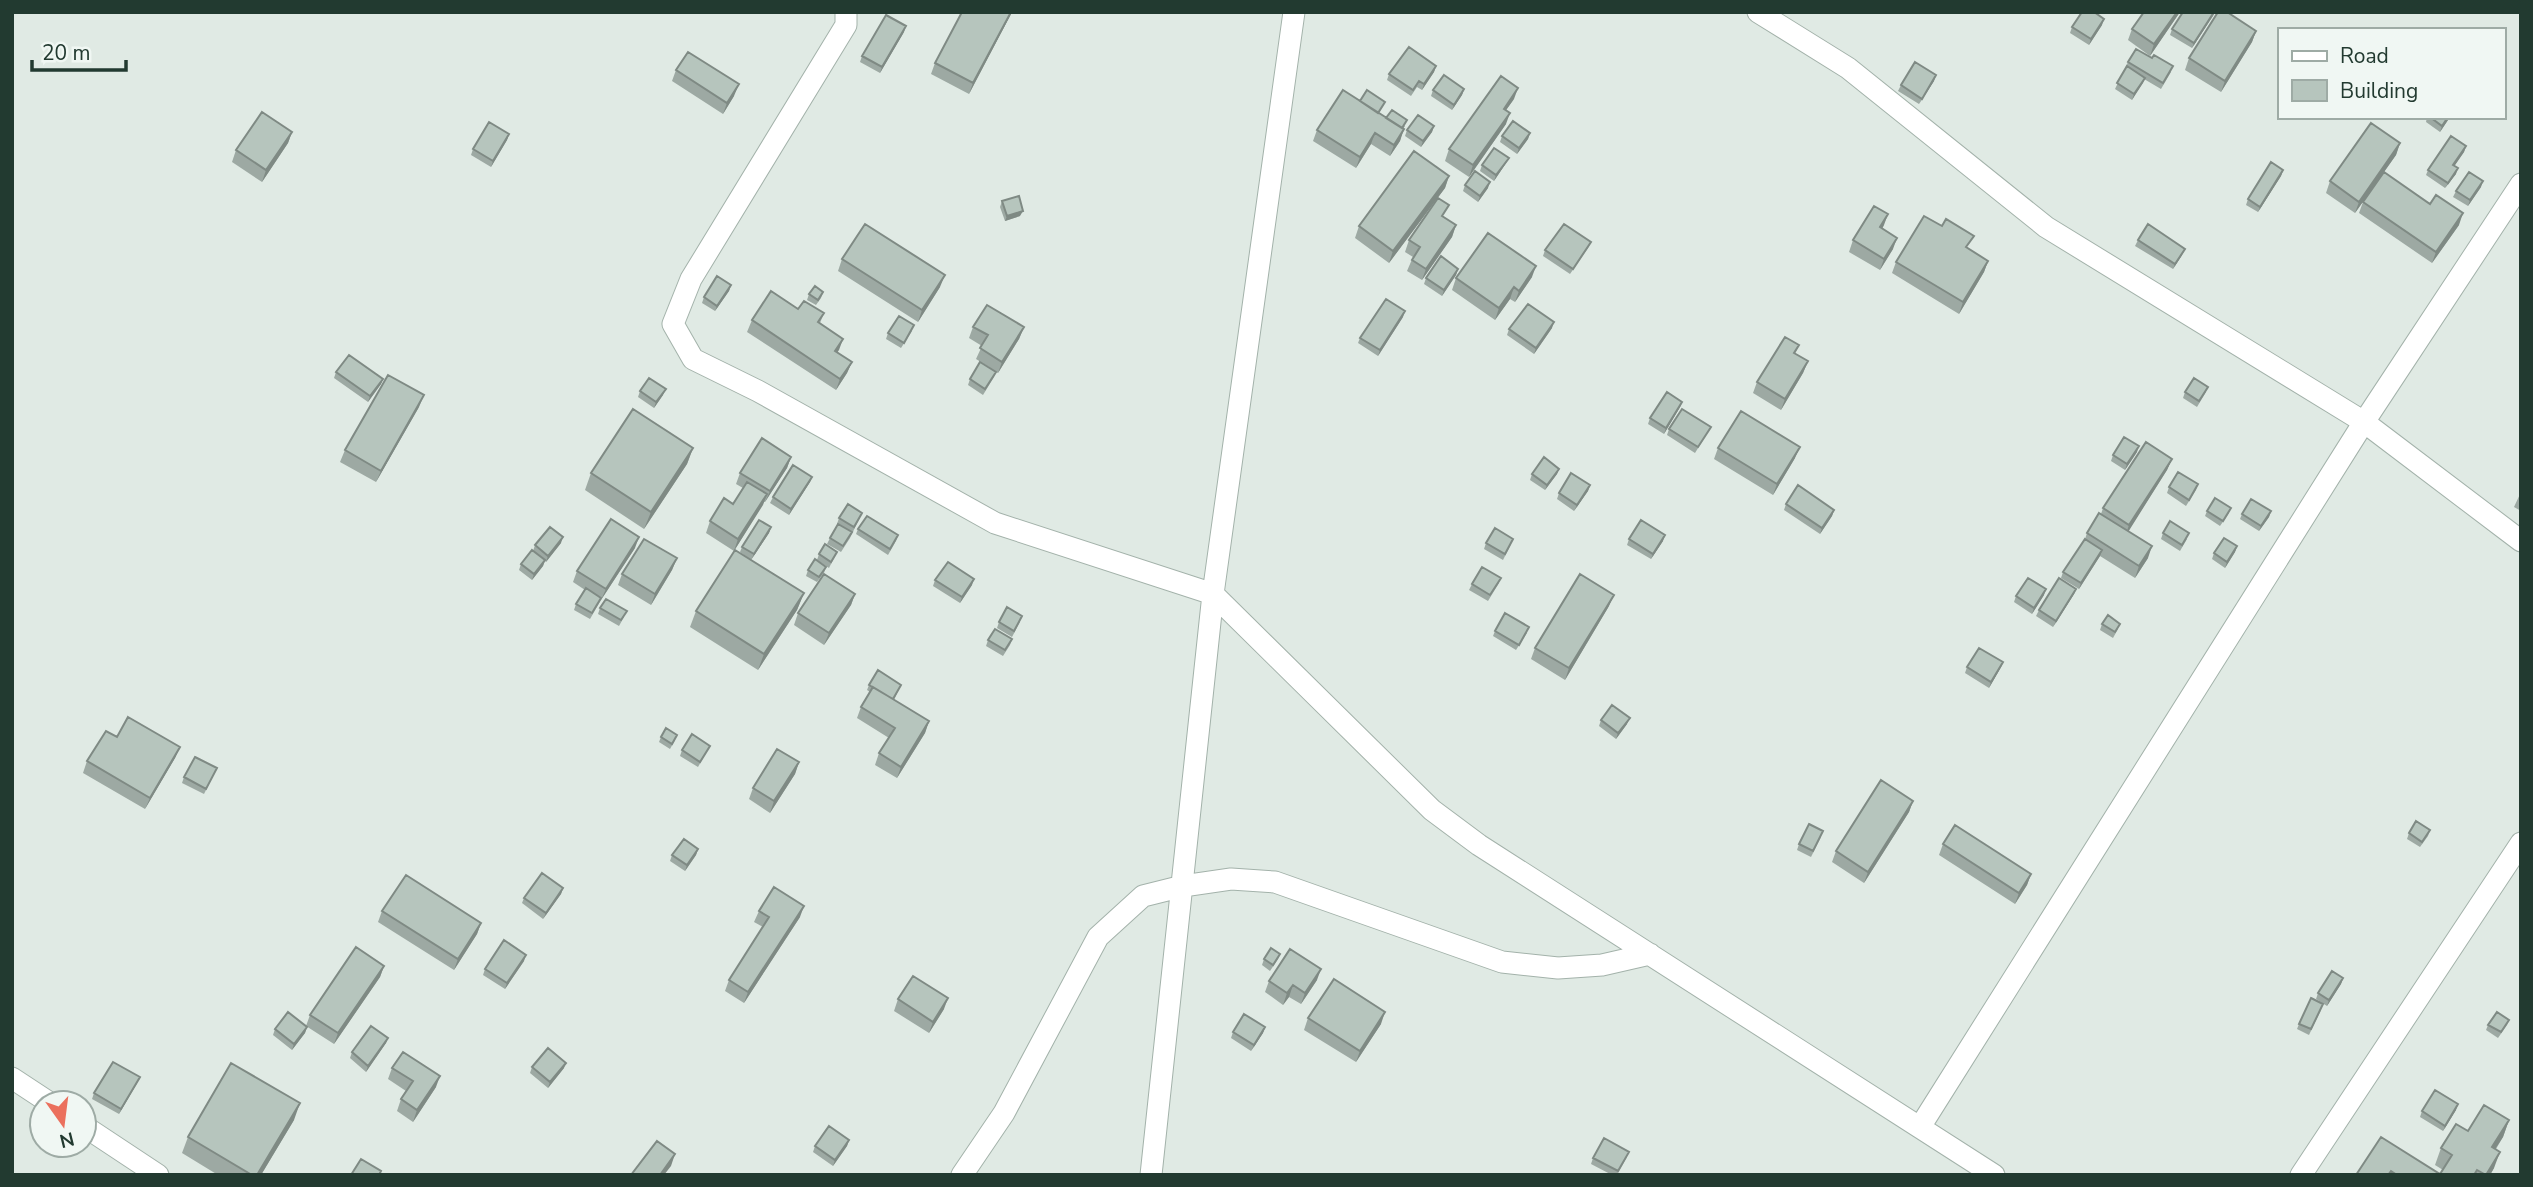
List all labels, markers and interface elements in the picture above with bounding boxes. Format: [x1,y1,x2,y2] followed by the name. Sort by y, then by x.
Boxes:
[32,28,126,72] scale bar
[2278,28,2505,119] legend
[42,39,91,67] text: 20 m
[2340,42,2389,70] text: Road
[2340,77,2418,105] text: Building
[28,1089,98,1159] north arrow
[57,1125,77,1154] text: N

